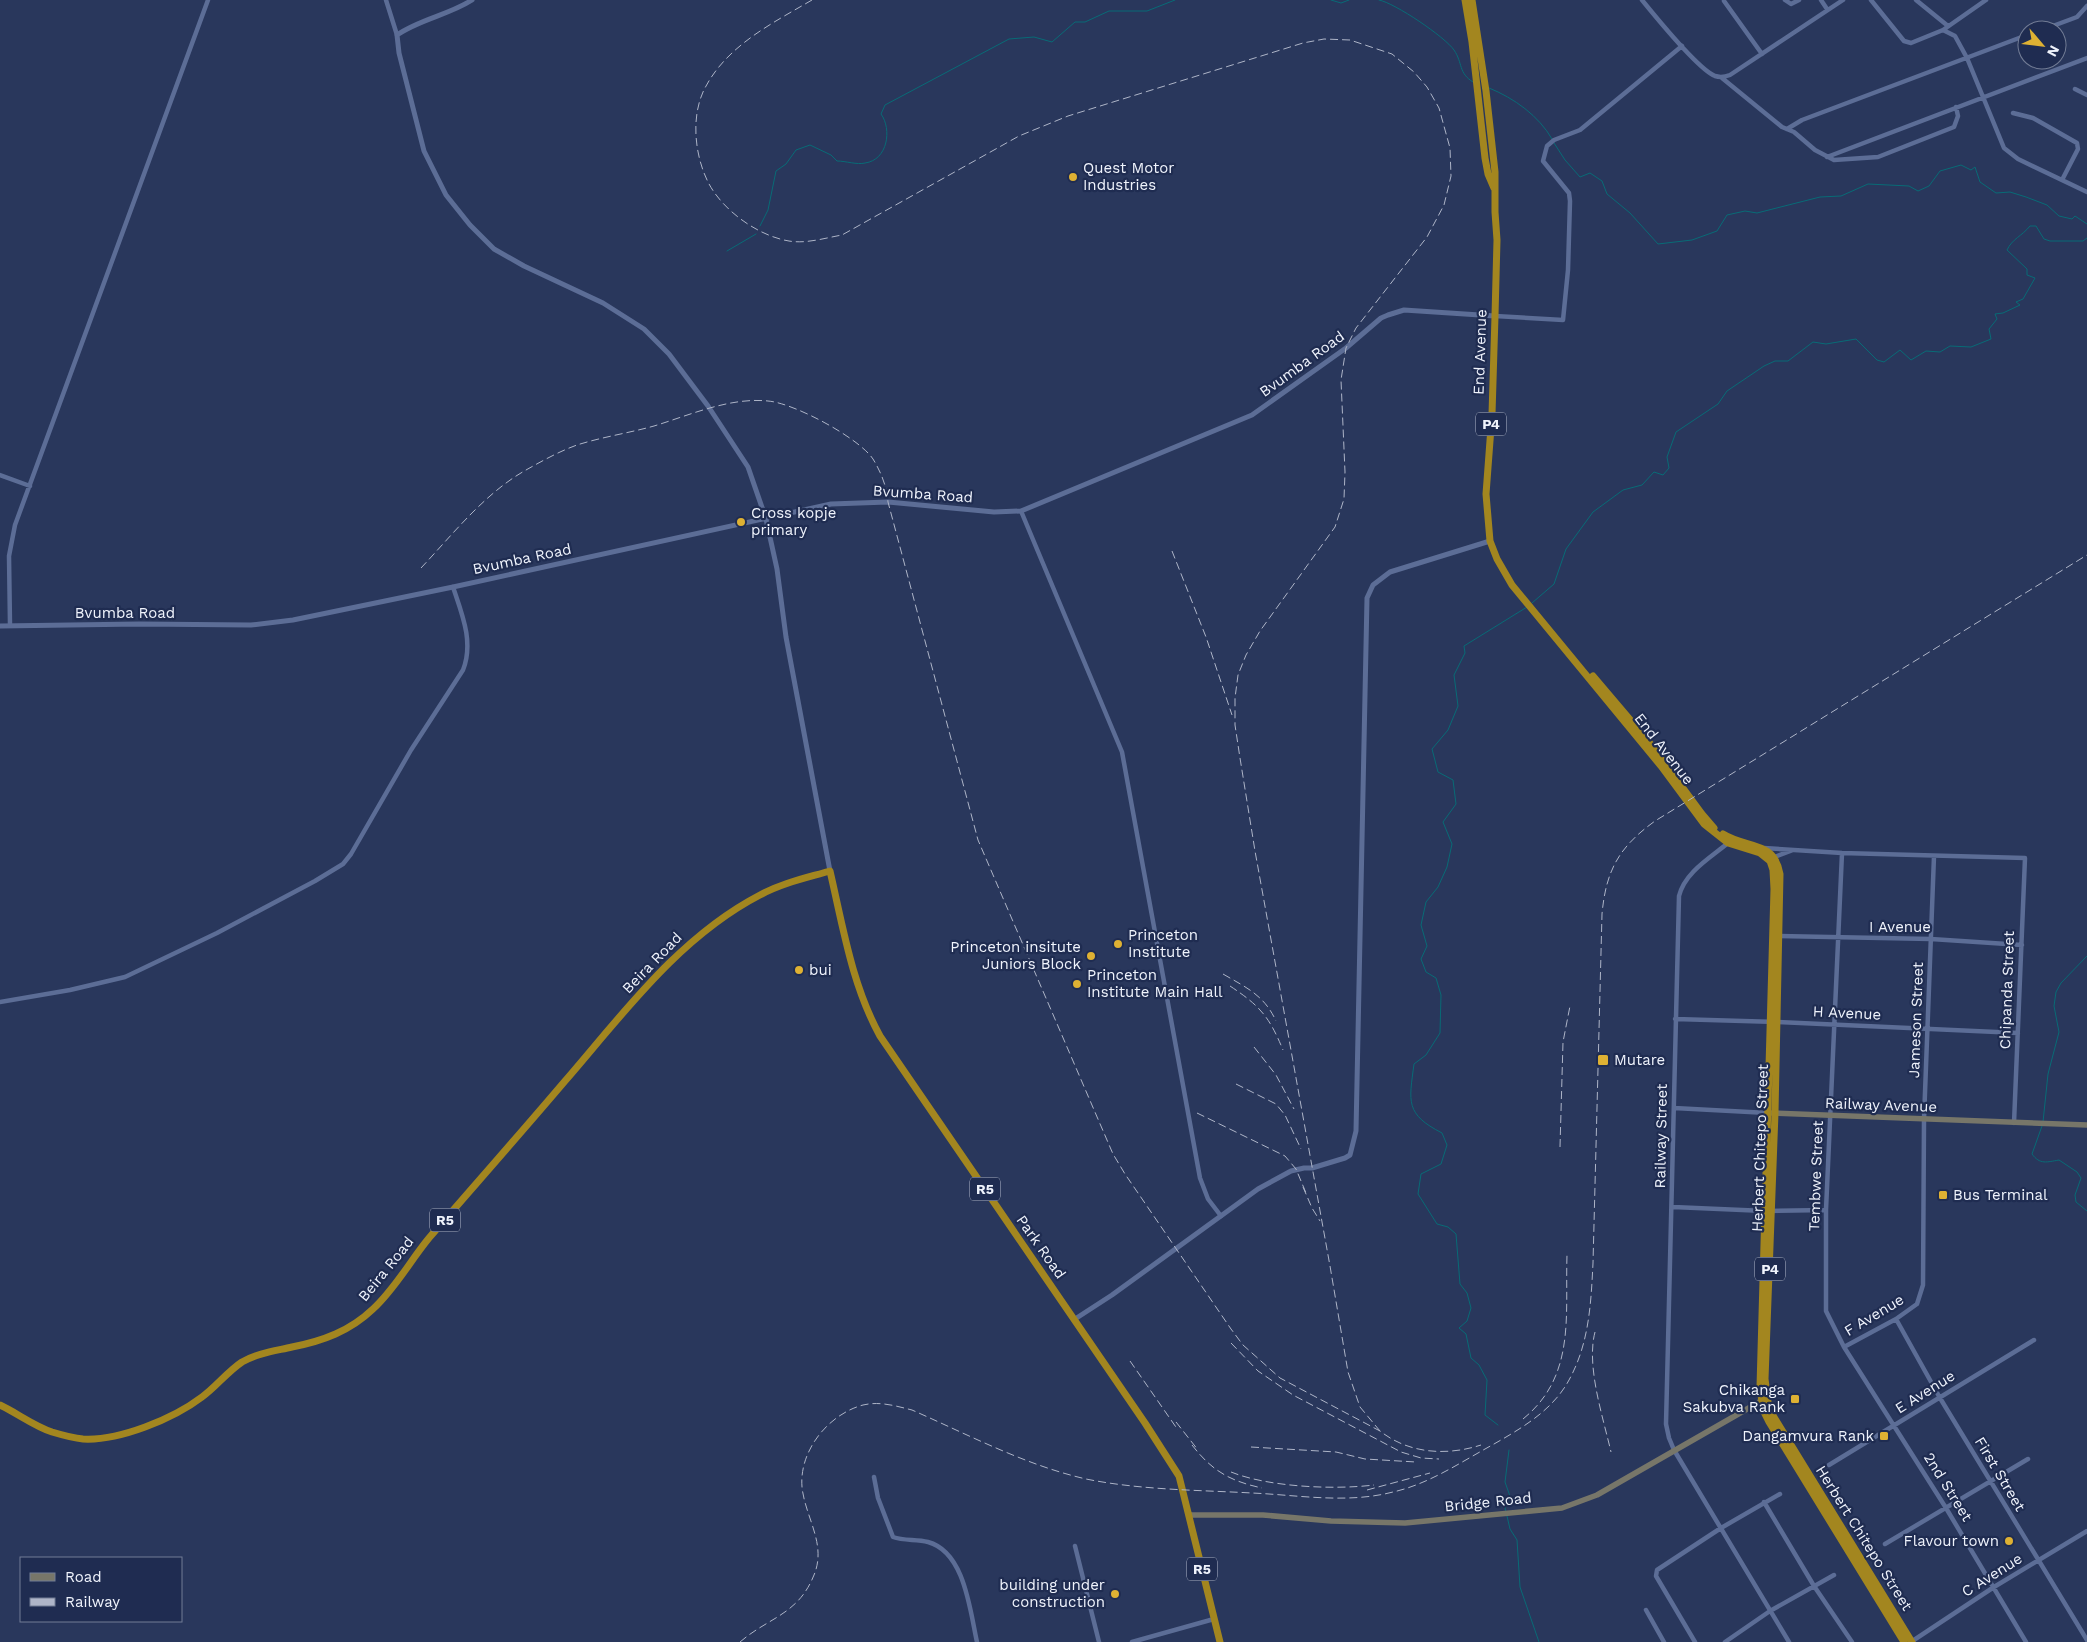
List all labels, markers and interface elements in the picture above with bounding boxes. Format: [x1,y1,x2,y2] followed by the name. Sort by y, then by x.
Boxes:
[2017,20,2067,70] north arrow
[2044,43,2063,59] text: N
[1083,159,1174,194] place label: Quest Motor Industries
[1067,171,1079,183] marker: Quest Motor Industries
[1470,309,1490,395] street label: End Avenue
[1256,327,1348,401] street label: Bvumba Road
[1476,412,1506,436] road number: P4
[872,482,974,506] street label: Bvumba Road
[751,504,836,539] place label: Cross kopje primary
[735,516,747,528] marker: Cross kopje primary
[471,540,573,578] street label: Bvumba Road
[75,604,175,622] street label: Bvumba Road
[1630,710,1698,788] street label: End Avenue
[1869,918,1931,936] street label: I Avenue
[1128,926,1198,961] place label: Princeton Institute
[618,929,686,997] street label: Beira Road
[1996,930,2018,1050] street label: Chipanda Street
[950,938,1081,973] place label: Princeton insitute Juniors Block
[1112,938,1124,950] marker: Princeton Institute
[1085,950,1097,962] marker: Princeton insitute Juniors Block
[809,961,832,979] place label: bui
[1905,961,1927,1078] street label: Jameson Street
[793,964,805,976] marker: bui
[1087,966,1223,1001] place label: Princeton Institute Main Hall
[1071,978,1083,990] marker: Princeton Institute Main Hall
[1812,1002,1882,1024] street label: H Avenue
[1614,1051,1665,1069] place label: Mutare
[1596,1053,1610,1067] marker: Mutare
[1748,1063,1772,1232] street label: Herbert Chitepo Street
[1651,1083,1671,1189] street label: Railway Street
[1825,1094,1937,1116] street label: Railway Avenue
[1805,1120,1827,1232] street label: Tembwe Street
[970,1178,1000,1200] road number: R5
[1953,1186,2048,1204] place label: Bus Terminal
[1937,1189,1949,1201] marker: Bus Terminal
[430,1208,460,1232] road number: R5
[1012,1212,1070,1282] street label: Park Road
[354,1233,418,1305] street label: Beira Road
[1755,1258,1785,1280] road number: P4
[1841,1290,1907,1340] street label: F Avenue
[1892,1367,1958,1417] street label: E Avenue
[1683,1381,1786,1416] place label: Chikanga Sakubva Rank
[1789,1393,1801,1405] marker: Chikanga Sakubva Rank
[1742,1427,1874,1445] place label: Dangamvura Rank
[1878,1430,1890,1442] marker: Dangamvura Rank
[1971,1434,2030,1515] street label: First Street
[1920,1449,1977,1525] street label: 2nd Street
[1812,1462,1917,1615] street label: Herbert Chitepo Street
[1443,1488,1533,1516] street label: Bridge Road
[1904,1532,1999,1550] place label: Flavour town
[2003,1535,2015,1547] marker: Flavour town
[1958,1549,2026,1601] street label: C Avenue
[20,1557,182,1622] legend
[1187,1558,1217,1580] road number: R5
[65,1568,102,1586] text: Road
[999,1576,1105,1611] place label: building under construction
[1109,1588,1121,1600] marker: building under construction
[65,1593,120,1611] text: Railway

